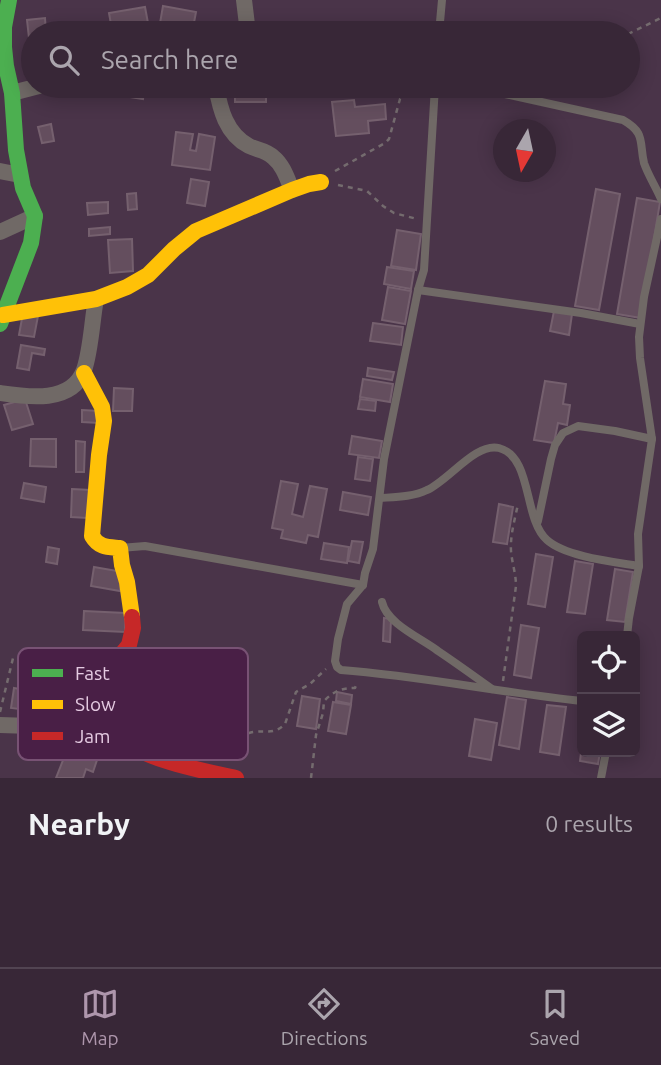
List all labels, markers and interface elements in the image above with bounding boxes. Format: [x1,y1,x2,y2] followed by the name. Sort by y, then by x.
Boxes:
[21,21,640,98] search box
[45,41,83,79] icon: search
[101,45,238,74] text: Search here
[493,119,556,182] north arrow
[577,631,640,757] map controls
[577,631,640,694] button: locate
[18,648,248,760] legend
[75,662,110,684] text: Fast
[75,693,116,715] text: Slow
[577,694,640,757] button: layers
[75,725,111,747] text: Jam
[28,807,130,841] text: Nearby
[545,811,633,836] text: 0 results
[81,985,119,1049] tab: Map
[281,985,368,1049] tab: Directions
[529,985,580,1049] tab: Saved

